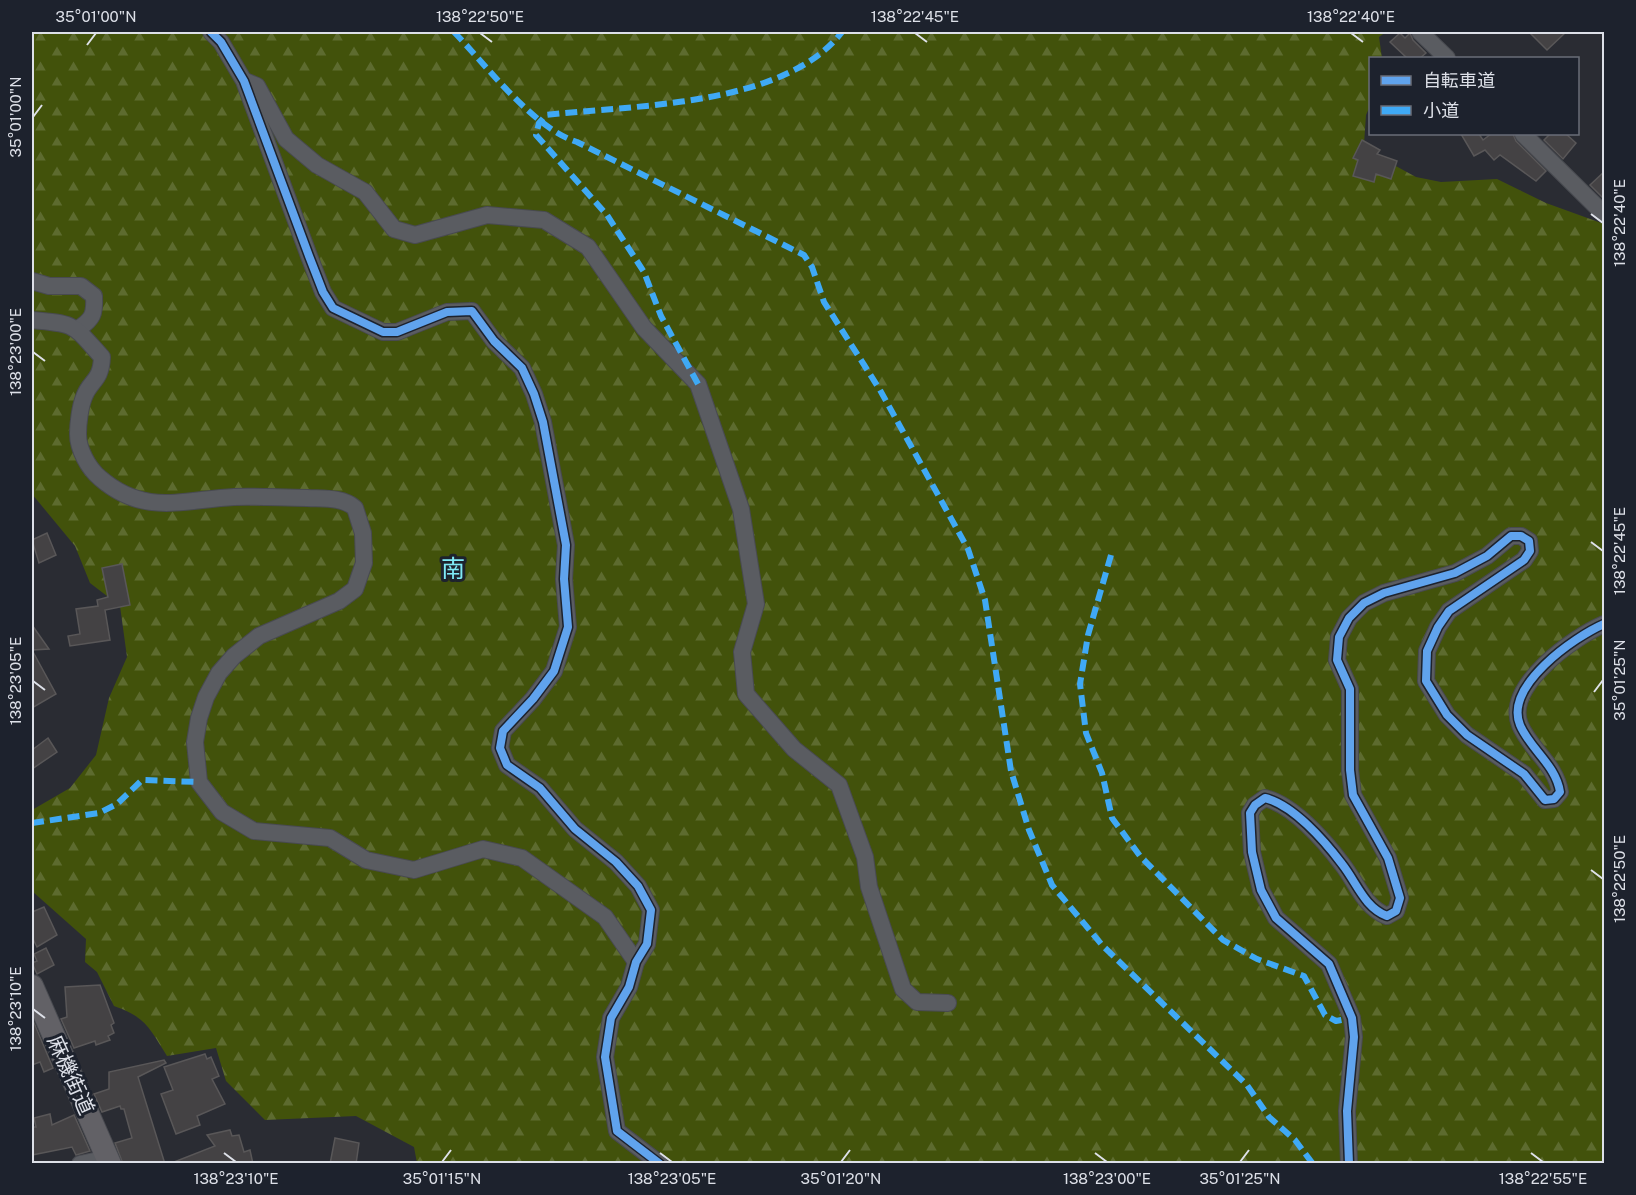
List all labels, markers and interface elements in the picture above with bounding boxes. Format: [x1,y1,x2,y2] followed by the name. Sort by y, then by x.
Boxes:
[56,8,136,25] text: 35°01'00"N
[436,8,524,25] text: 138°22'50"E
[871,8,959,25] text: 138°22'45"E
[1307,8,1395,25] text: 138°22'40"E
[1369,57,1579,135] legend
[1423,70,1495,91] text: 自転車道
[7,77,24,157] text: 35°01'00"N
[1423,100,1459,121] text: 小道
[1611,179,1628,267] text: 138°22'40"E
[7,308,24,396] text: 138°23'00"E
[1611,507,1628,595] text: 138°22'45"E
[441,554,465,582] district label: 南
[7,637,24,725] text: 138°23'05"E
[1611,639,1628,721] text: 35°01'25"N
[1611,835,1628,923] text: 138°22'50"E
[7,966,24,1052] text: 138°23'10"E
[42,1032,100,1118] street label: 麻機街道
[193,1170,279,1187] text: 138°23'10"E
[403,1170,481,1187] text: 35°01'15"N
[628,1170,716,1187] text: 138°23'05"E
[801,1170,881,1187] text: 35°01'20"N
[1063,1170,1151,1187] text: 138°23'00"E
[1199,1170,1281,1187] text: 35°01'25"N
[1499,1170,1587,1187] text: 138°22'55"E

